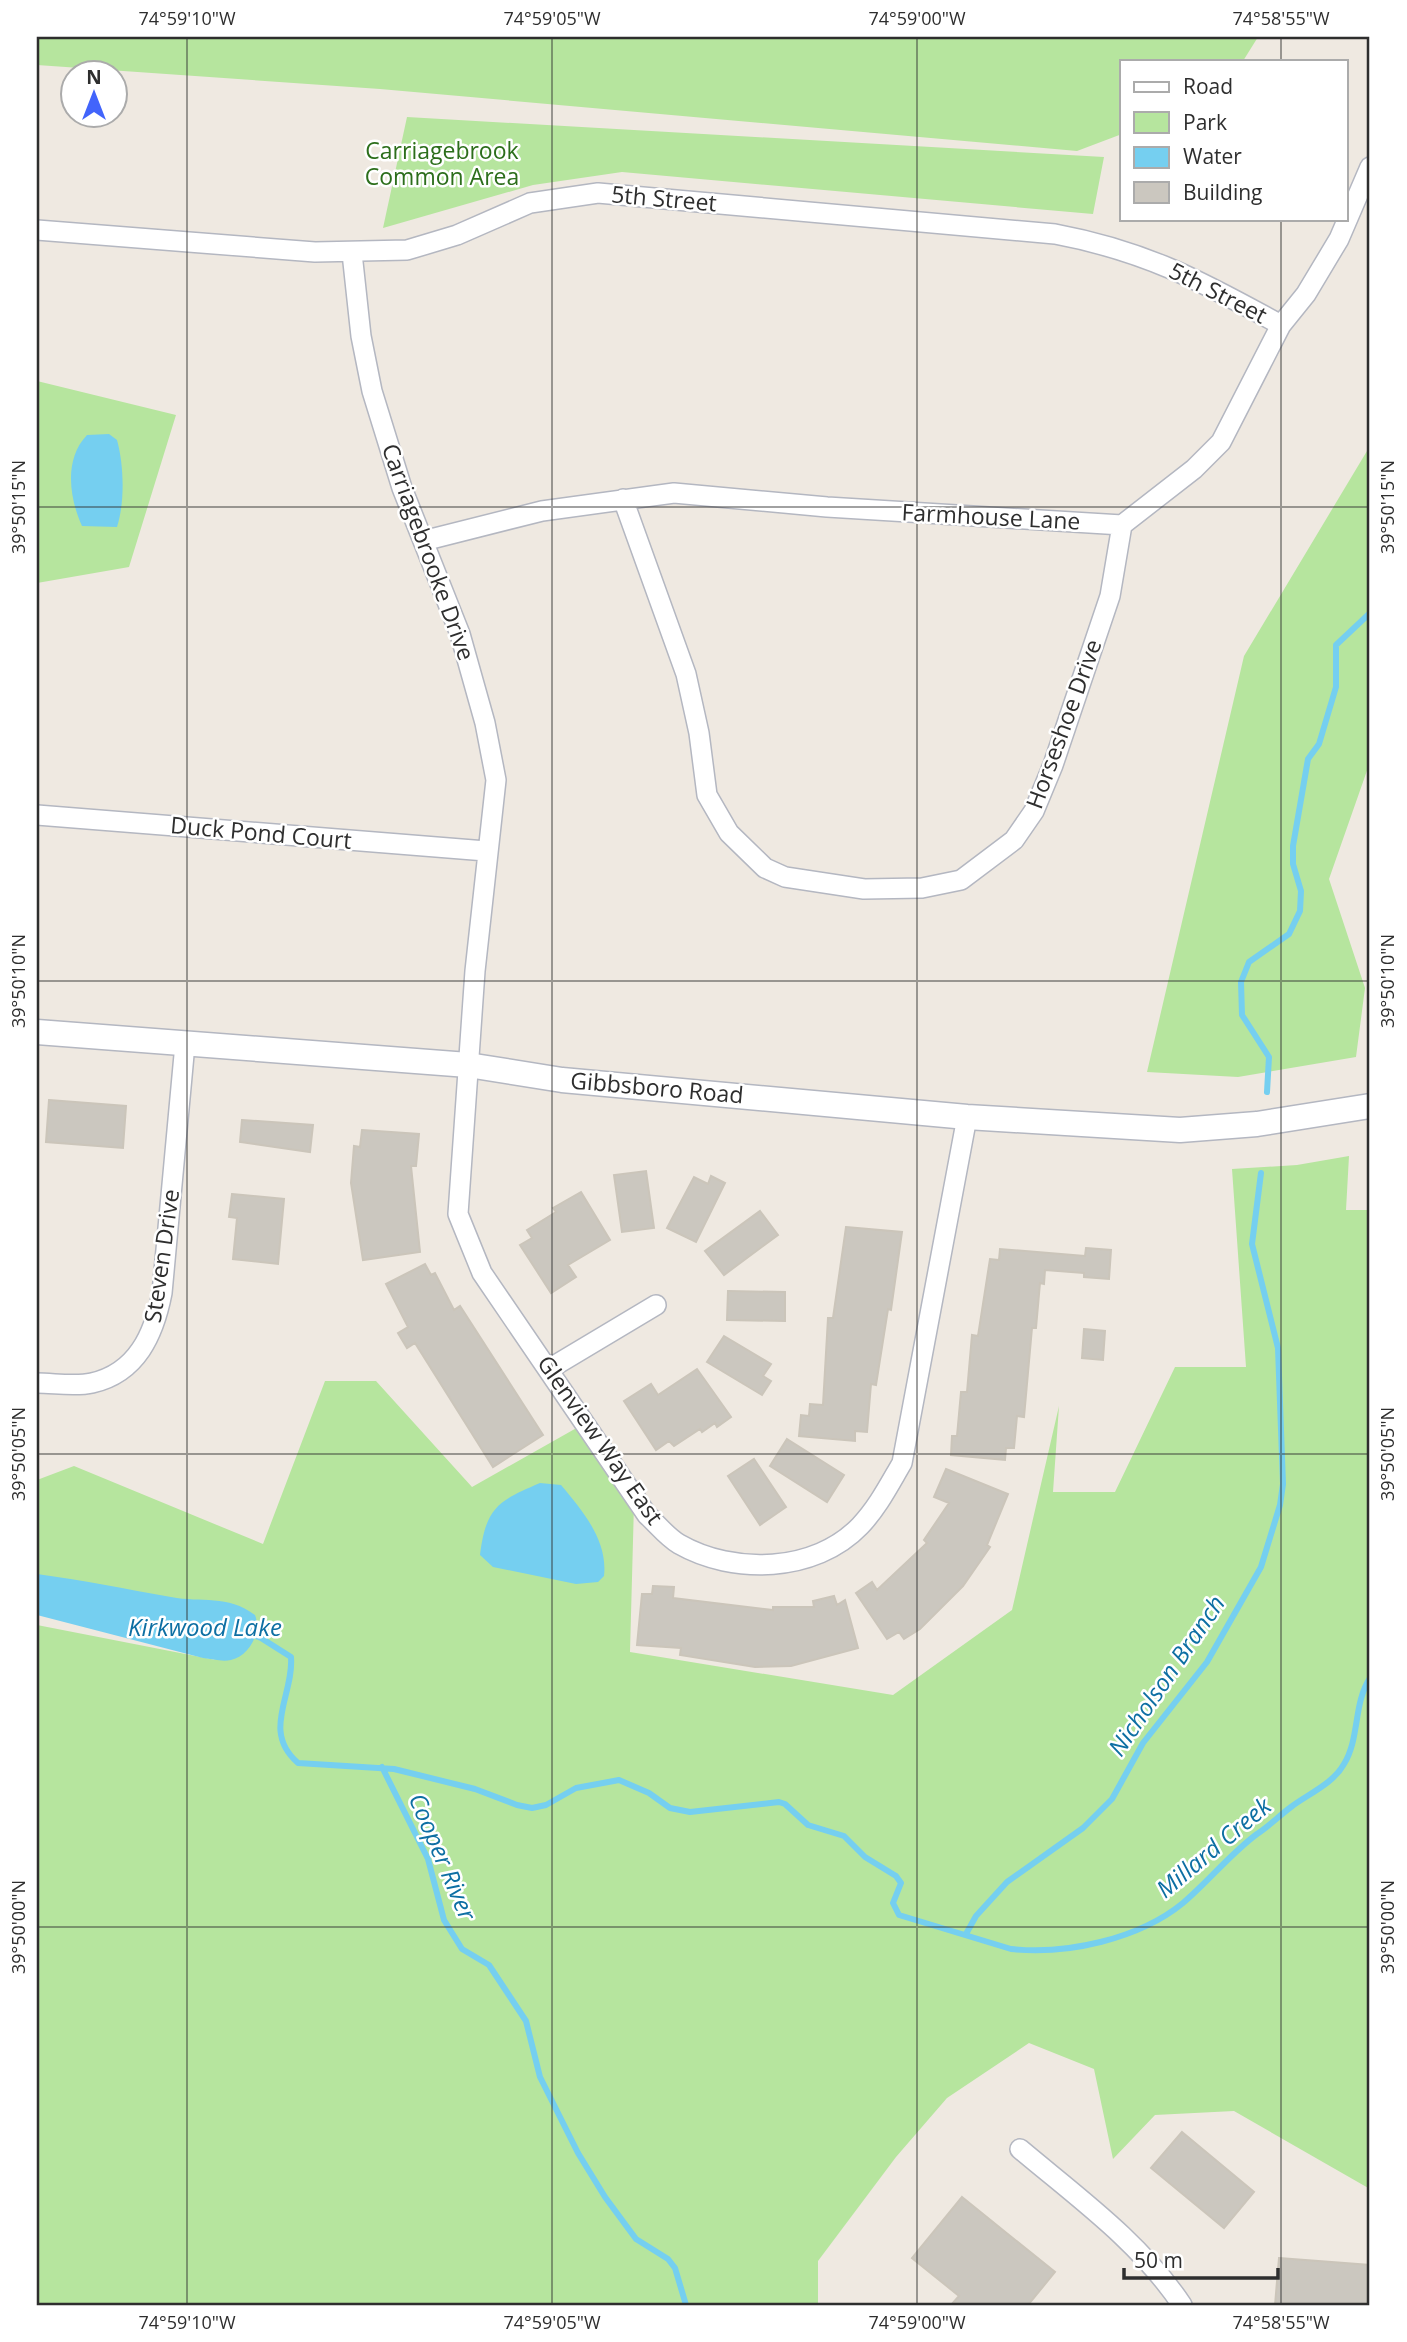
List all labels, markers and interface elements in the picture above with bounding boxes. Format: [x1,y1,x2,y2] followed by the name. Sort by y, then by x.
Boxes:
[138,6,236,30] text: 74°59'10"W
[503,6,601,30] text: 74°59'05"W
[868,6,966,30] text: 74°59'00"W
[1232,6,1330,30] text: 74°58'55"W
[60,60,130,130] north arrow
[1120,60,1348,220] legend
[86,64,102,90] text: N
[1183,72,1233,100] text: Road
[1183,108,1227,136] text: Park
[365,134,519,192] park label: Carriagebrook Common Area
[1183,142,1242,170] text: Water
[610,177,718,219] street label: 5th Street
[1183,178,1262,206] text: Building
[1164,254,1273,330] street label: 5th Street
[375,439,483,664] street label: Carriagebrooke Drive
[6,460,30,554] text: 39°50'15"N
[1375,460,1399,554] text: 39°50'15"N
[901,495,1081,537] street label: Farmhouse Lane
[1018,634,1109,813] street label: Horseshoe Drive
[169,808,353,856] street label: Duck Pond Court
[6,934,30,1028] text: 39°50'10"N
[1375,934,1399,1028] text: 39°50'10"N
[569,1063,745,1111] street label: Gibbsboro Road
[136,1187,186,1325] street label: Steven Drive
[530,1348,671,1530] street label: Glenview Way East
[6,1407,30,1501] text: 39°50'05"N
[1375,1407,1399,1501] text: 39°50'05"N
[1100,1588,1232,1762] water label: Nicholson Branch
[128,1610,282,1643] water label: Kirkwood Lake
[402,1788,486,1926] water label: Cooper River
[1149,1788,1278,1905] water label: Millard Creek
[6,1880,30,1974] text: 39°50'00"N
[1375,1880,1399,1974] text: 39°50'00"N
[1124,2237,1278,2281] scale bar
[1134,2246,1183,2274] text: 50 m
[138,2310,236,2334] text: 74°59'10"W
[503,2310,601,2334] text: 74°59'05"W
[868,2310,966,2334] text: 74°59'00"W
[1232,2310,1330,2334] text: 74°58'55"W

